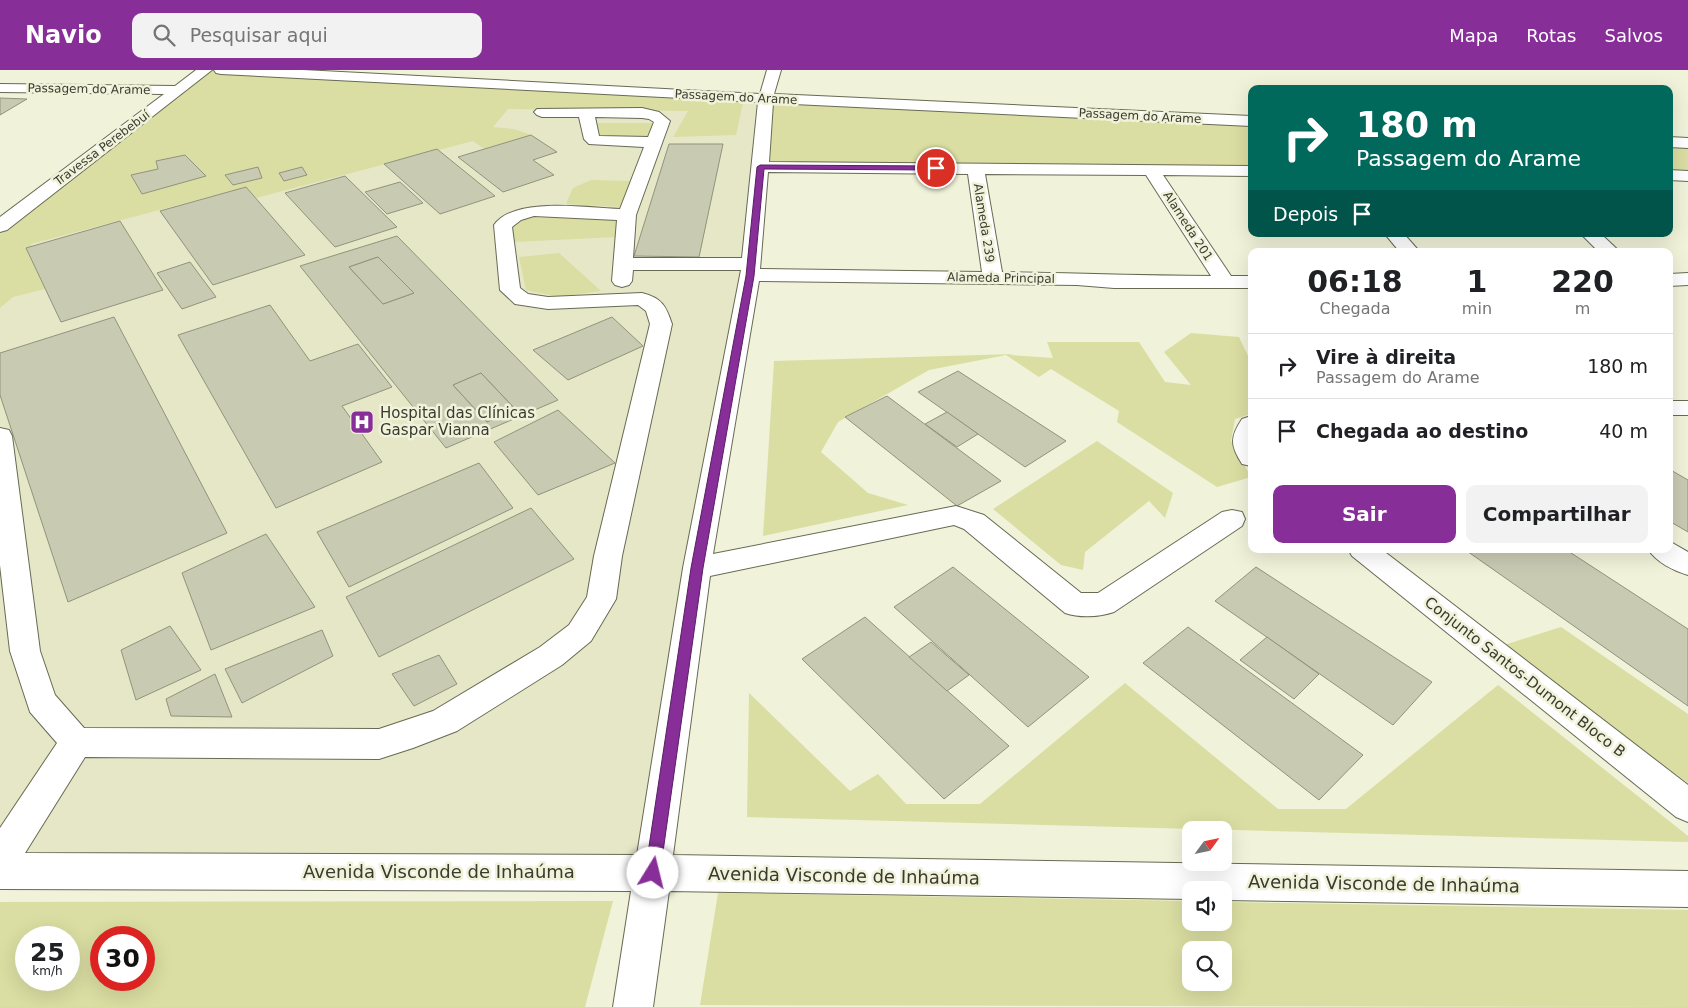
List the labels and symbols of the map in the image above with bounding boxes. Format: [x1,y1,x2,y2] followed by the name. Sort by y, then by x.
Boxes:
[28,81,150,97] street label: Passagem do Arame
[674,87,798,107] street label: Passagem do Arame
[1078,106,1202,126] street label: Passagem do Arame
[51,107,153,189] street label: Travessa Perebebuí
[915,147,957,189] pin
[971,183,997,263] street label: Alameda 239
[1160,189,1216,263] street label: Alameda 201
[947,270,1055,286] street label: Alameda Principal
[380,404,535,439] place label: Hospital das Clínicas Gaspar Vianna
[349,409,375,435] hospital icon: Hospital das Clínicas Gaspar Vianna
[1421,593,1629,761] street label: Conjunto Santos-Dumont Bloco B
[1182,821,1232,871] north arrow
[626,846,678,898] position arrow
[303,861,575,882] street label: Avenida Visconde de Inhaúma
[708,863,980,888] street label: Avenida Visconde de Inhaúma
[1248,871,1520,896] street label: Avenida Visconde de Inhaúma
[90,926,155,991] speed limit sign: 30

